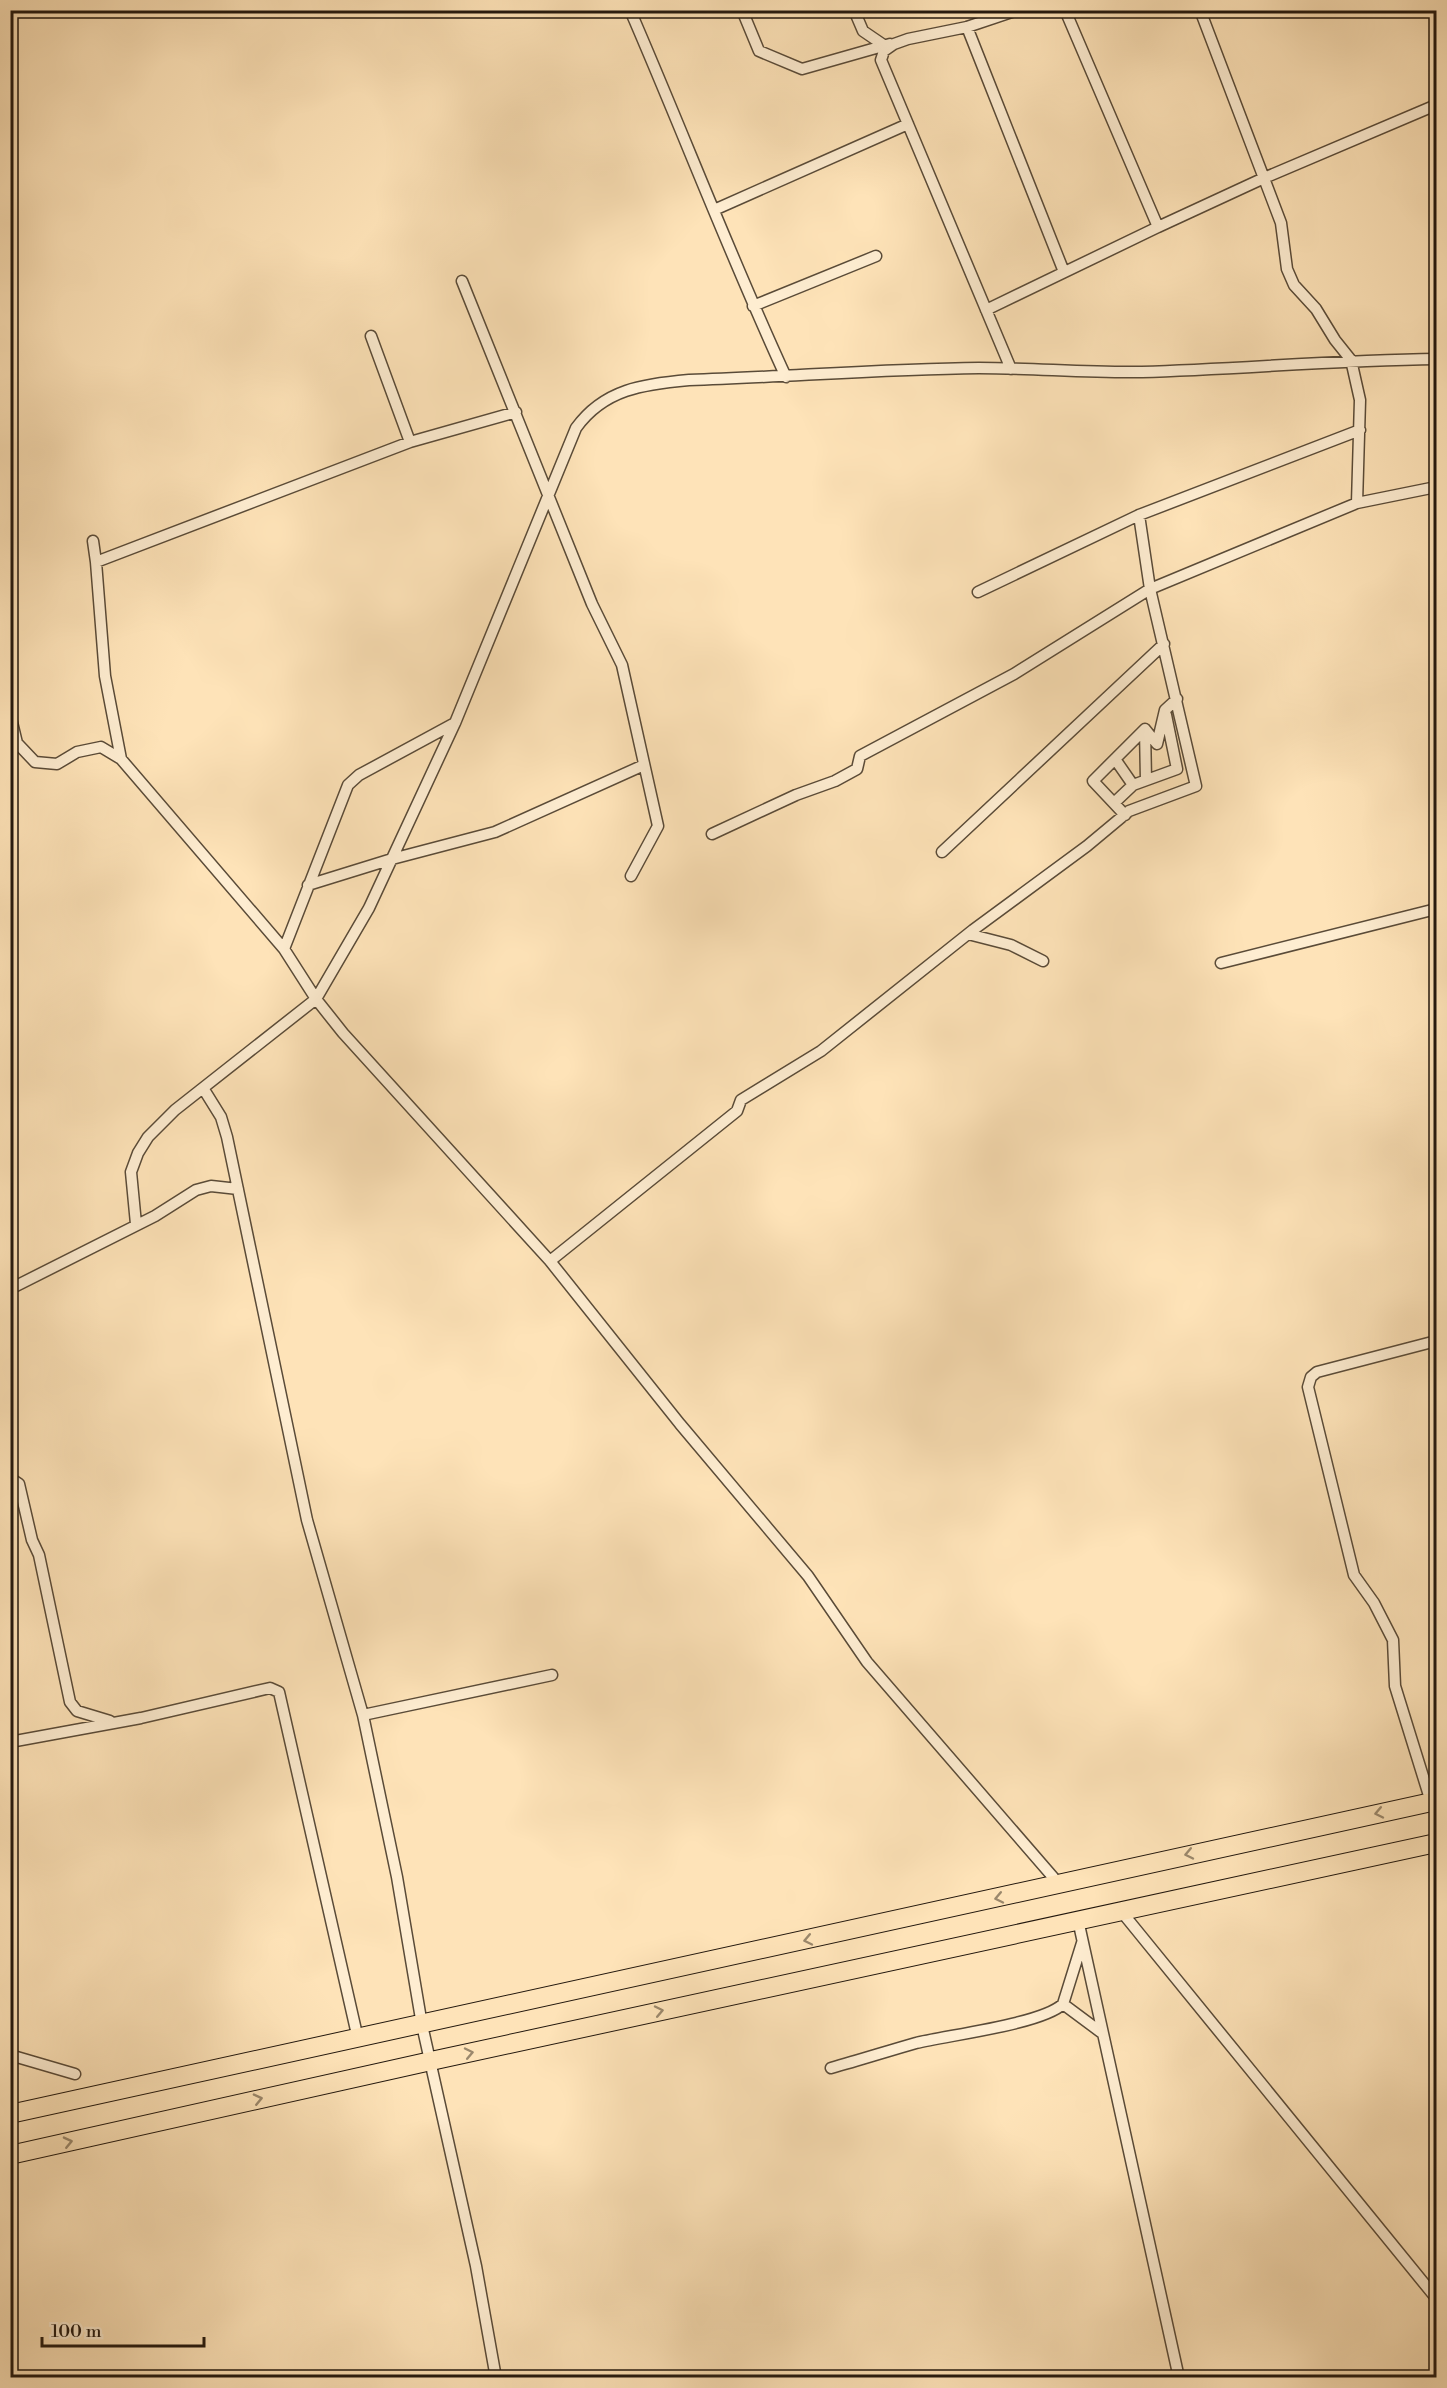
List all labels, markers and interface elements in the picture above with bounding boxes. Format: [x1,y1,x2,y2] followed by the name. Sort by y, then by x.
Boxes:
[1375,1806,1385,1819] one-way arrow
[1184,1847,1194,1860] one-way arrow
[994,1891,1004,1904] one-way arrow
[804,1933,814,1946] one-way arrow
[654,2005,664,2018] one-way arrow
[463,2047,473,2060] one-way arrow
[253,2094,263,2107] one-way arrow
[62,2136,72,2149] one-way arrow
[42,2310,204,2348] scale bar
[51,2320,102,2343] text: 100 m

